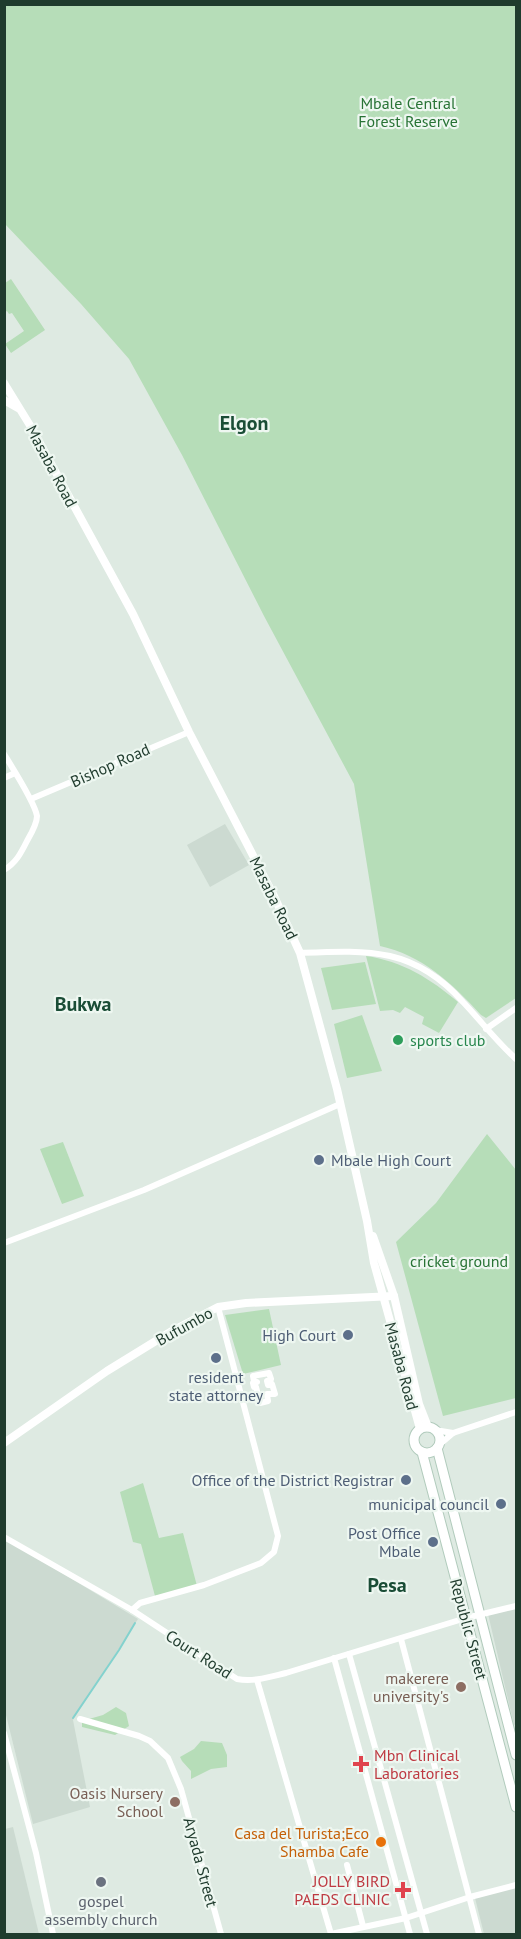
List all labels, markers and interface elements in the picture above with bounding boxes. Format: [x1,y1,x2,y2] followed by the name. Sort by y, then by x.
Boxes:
[358,93,458,131] park label: Mbale Central Forest Reserve
[220,410,268,436] district label: Elgon
[22,422,82,510] street label: Masaba Road
[67,739,153,791] street label: Bishop Road
[245,853,303,943] street label: Masaba Road
[55,991,111,1017] district label: Bukwa
[410,1030,485,1050] place label: sports club
[391,1033,405,1047] marker: sports club
[331,1150,452,1170] place label: Mbale High Court
[312,1153,326,1167] marker: Mbale High Court
[410,1251,508,1271] park label: cricket ground
[152,1302,216,1350] street label: Bufumbo
[381,1320,423,1412] street label: Masaba Road
[262,1325,337,1345] place label: High Court
[341,1328,355,1342] marker: High Court
[209,1351,223,1365] marker: resident state attorney
[169,1367,264,1405] place label: resident state attorney
[192,1470,395,1490] place label: Office of the District Registrar
[399,1473,413,1487] marker: Office of the District Registrar
[368,1494,489,1514] place label: municipal council
[494,1497,508,1511] marker: municipal council
[348,1523,421,1561] place label: Post Office Mbale
[426,1535,440,1549] marker: Post Office Mbale
[367,1572,407,1598] district label: Pesa
[446,1576,492,1682] street label: Republic Street
[162,1625,236,1683] street label: Court Road
[373,1668,449,1706] place label: makerere university's
[454,1680,468,1694] marker: makerere university's
[374,1745,460,1783] place label: Mbn Clinical Laboratories
[352,1755,370,1773] marker: Mbn Clinical Laboratories
[69,1783,164,1821] place label: Oasis Nursery School
[168,1795,182,1809] marker: Oasis Nursery School
[179,1815,223,1910] street label: Aryada Street
[234,1823,369,1861] place label: Casa del Turista;Eco Shamba Cafe
[374,1835,388,1849] marker: Casa del Turista;Eco Shamba Cafe
[294,1871,390,1909] place label: JOLLY BIRD PAEDS CLINIC
[94,1875,108,1889] marker: gospel assembly church
[394,1881,412,1899] marker: JOLLY BIRD PAEDS CLINIC
[45,1891,158,1929] place label: gospel assembly church

